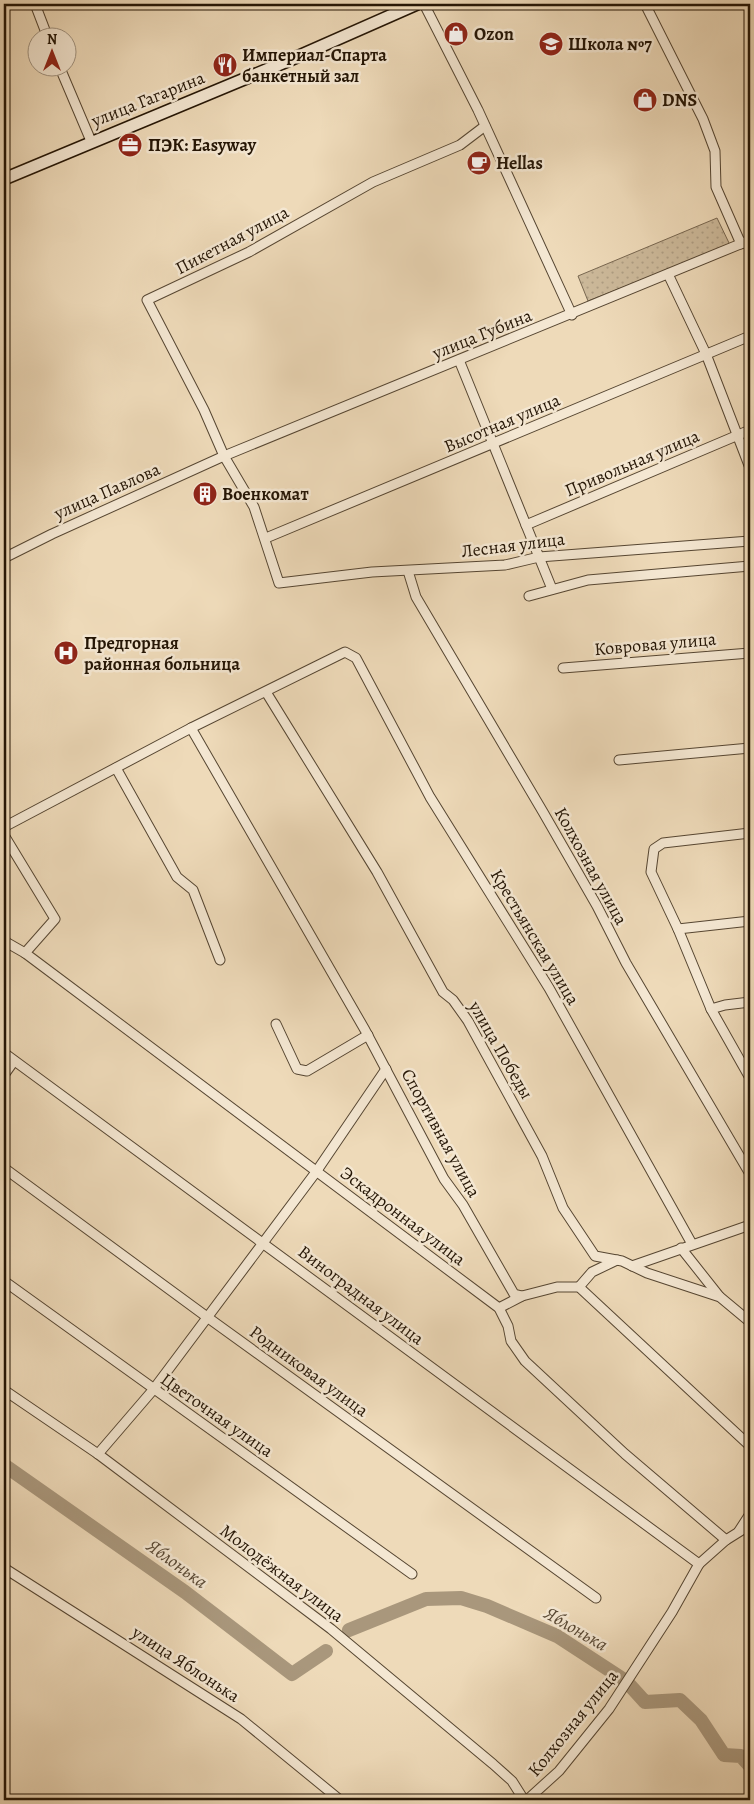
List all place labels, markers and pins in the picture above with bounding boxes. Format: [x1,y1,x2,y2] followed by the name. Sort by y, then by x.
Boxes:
[443,21,469,47] shop icon: Ozon
[474,22,514,46] place label: Ozon
[538,31,564,57] school or university icon: Школа №7
[568,32,652,56] place label: Школа №7
[242,43,387,88] place label: Империал-Спарта банкетный зал
[212,52,238,78] restaurant icon: Империал-Спарта банкетный зал
[632,87,658,113] shop icon: DNS
[662,88,697,112] place label: DNS
[117,132,143,158] office icon: ПЭК: Easyway
[148,133,257,157] place label: ПЭК: Easyway
[466,150,492,176] cafe icon: Hellas
[496,151,543,175] place label: Hellas
[192,481,218,507] building icon: Военкомат
[222,482,309,506] place label: Военкомат
[84,631,240,676] place label: Предгорная районная больница
[53,640,79,666] hospital icon: Предгорная районная больница

